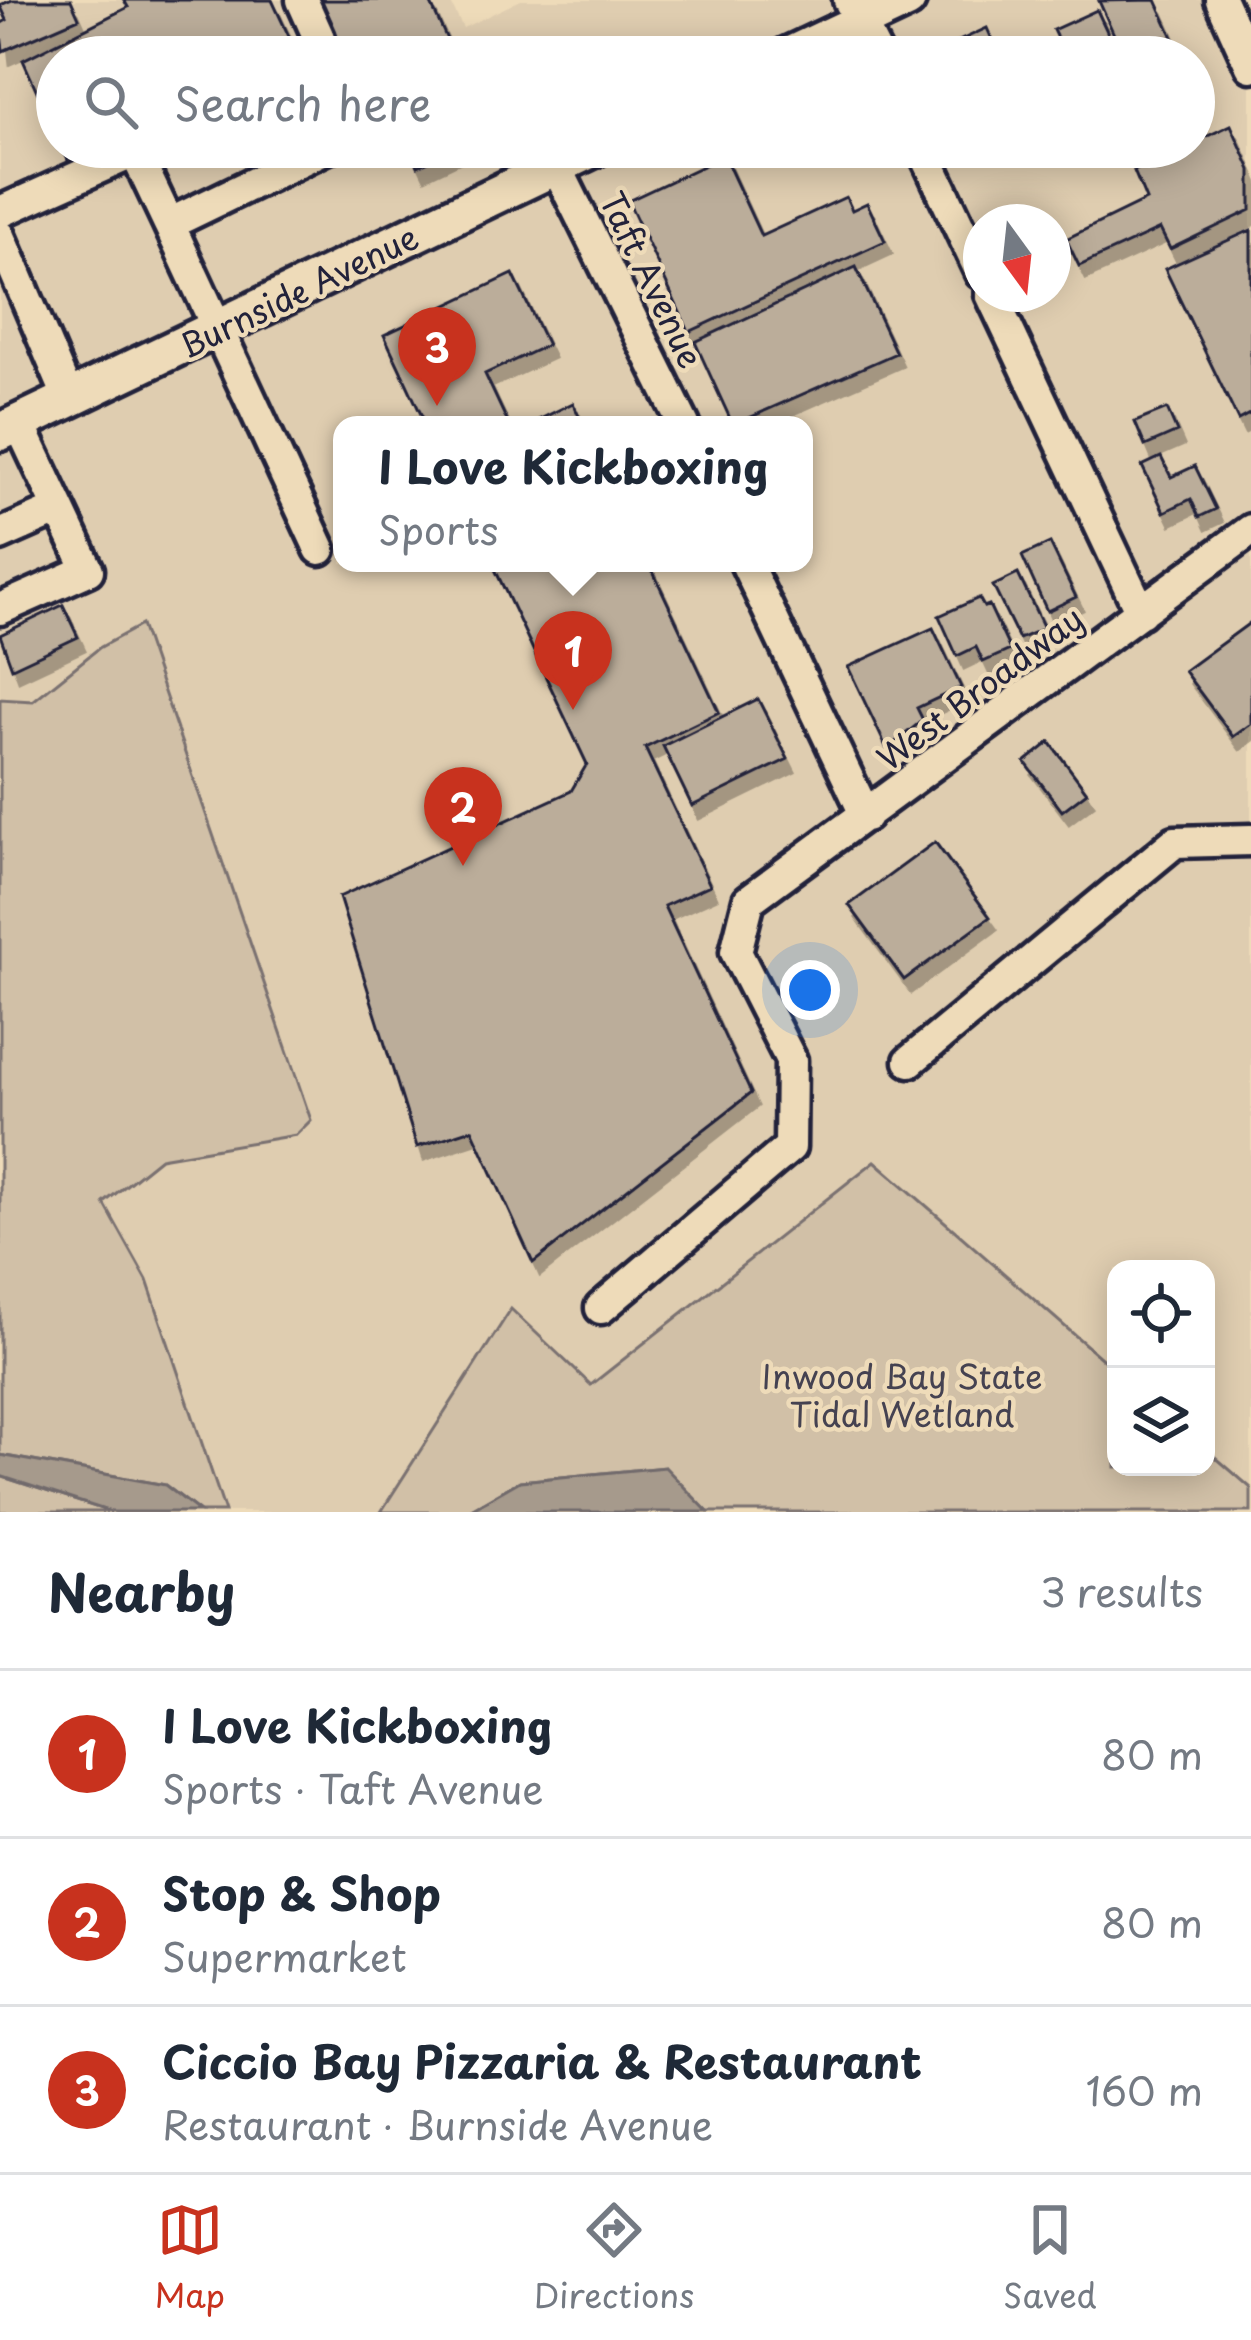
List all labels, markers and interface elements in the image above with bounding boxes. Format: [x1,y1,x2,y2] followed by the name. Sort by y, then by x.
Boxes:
[36,36,1215,168] search box
[174,68,431,136] text: Search here
[78,69,144,135] icon: search
[589,182,717,376] street label: Taft Avenue
[963,204,1071,312] north arrow
[170,210,426,370] street label: Burnside Avenue
[398,307,476,406] pin: 3
[333,416,813,572] popup
[378,431,768,499] text: I Love Kickboxing
[378,499,498,558] text: Sports
[865,593,1093,781] street label: West Broadway
[534,611,612,710] pin: 1
[424,767,502,866] pin: 2
[780,960,840,1020] your location
[1107,1260,1215,1476] map controls
[1107,1260,1215,1368] button: locate
[762,1350,1042,1438] park label: Inwood Bay State Tidal Wetland
[1107,1368,1215,1476] button: layers
[48,1552,235,1629] text: Nearby
[1040,1561,1203,1620] text: 3 results
[162,1690,552,1758] text: I Love Kickboxing
[78,1724,96,1783] text: 1
[1101,1724,1203,1783] text: 80 m
[162,1758,544,1817] text: Sports · Taft Avenue
[162,1858,441,1926] text: Stop & Shop
[73,1892,101,1951] text: 2
[1101,1892,1203,1951] text: 80 m
[162,1926,407,1985] text: Supermarket
[162,2026,922,2094] text: Ciccio Bay Pizzaria & Restaurant
[74,2060,100,2119] text: 3
[1086,2060,1203,2119] text: 160 m
[162,2094,713,2153] text: Restaurant · Burnside Avenue
[154,2197,225,2319] tab: Map
[534,2197,694,2319] tab: Directions
[1003,2197,1097,2319] tab: Saved

